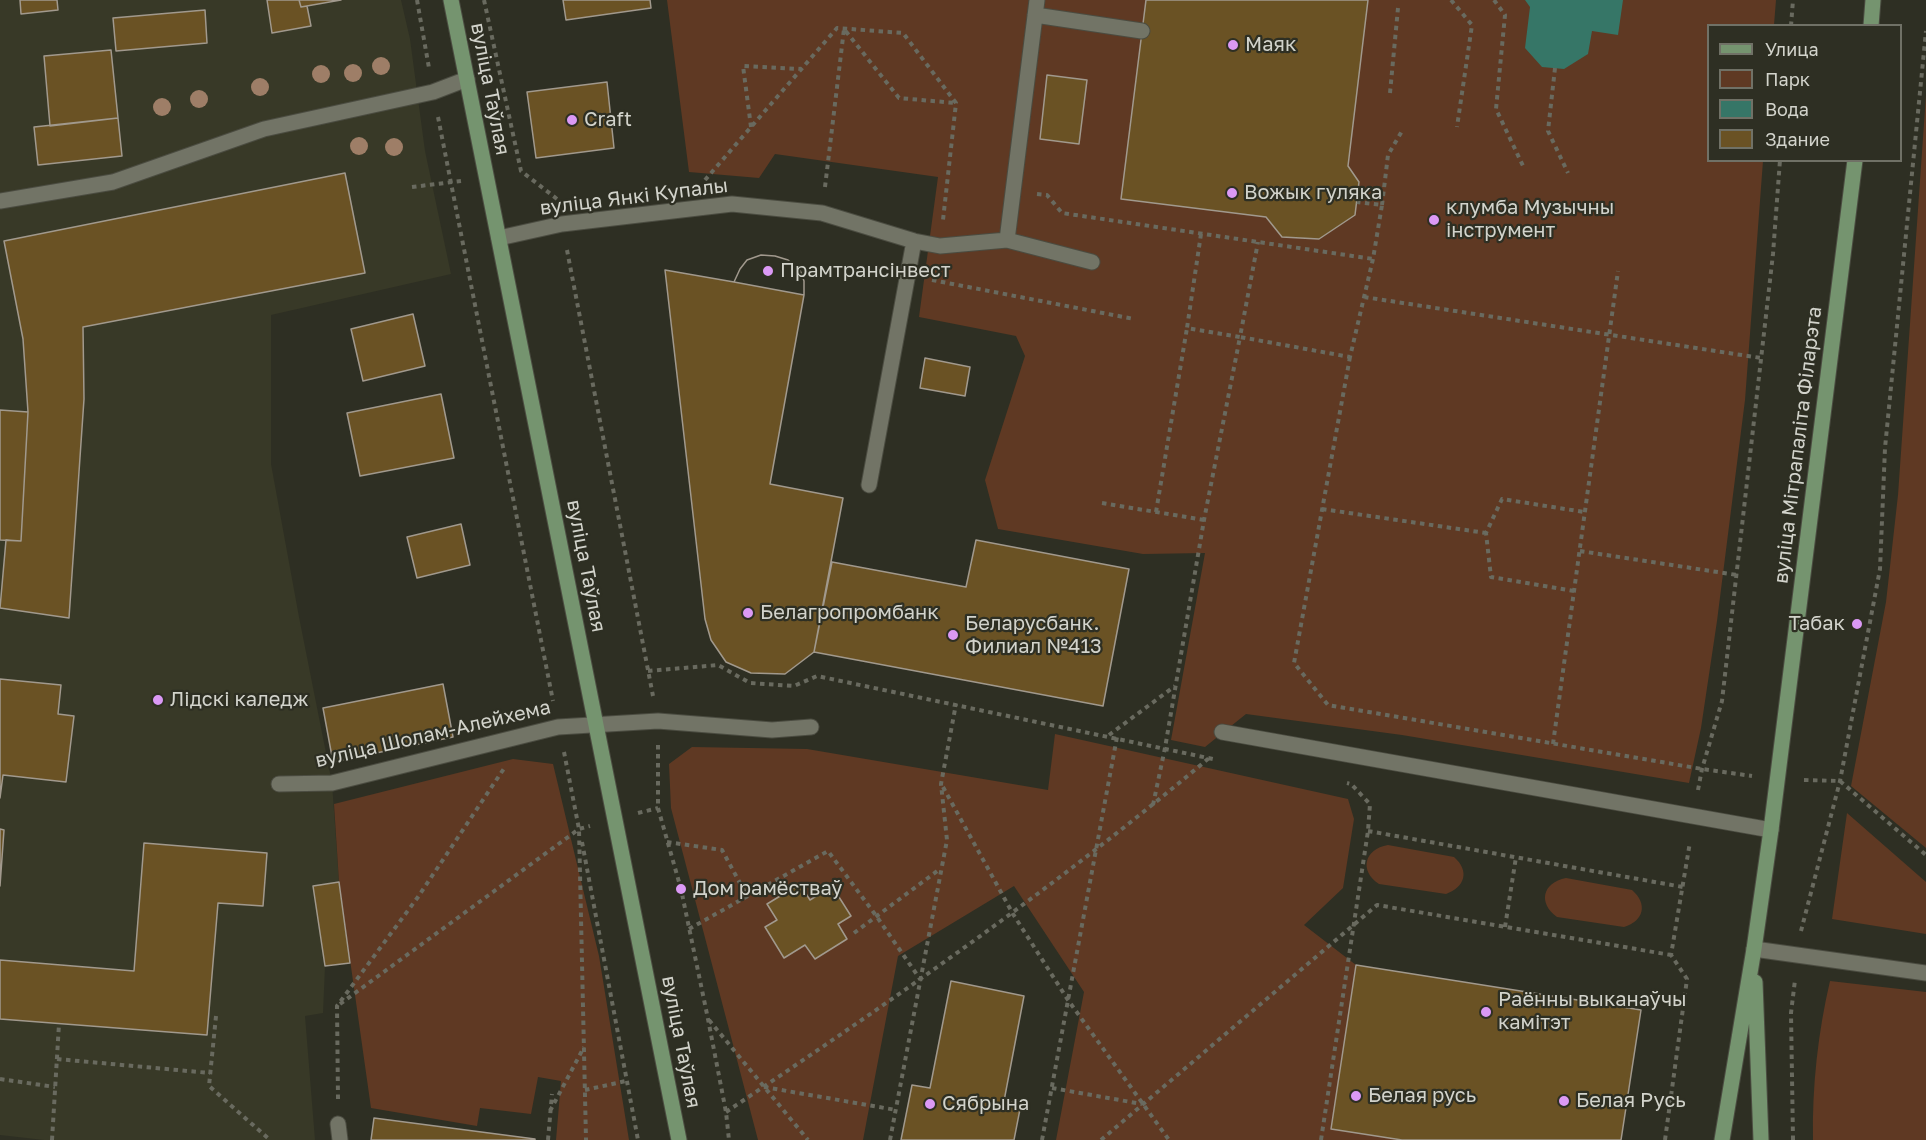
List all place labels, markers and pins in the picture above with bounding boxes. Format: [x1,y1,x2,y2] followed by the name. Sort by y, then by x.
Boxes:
[1245,33,1296,57] place label: Маяк
[1226,38,1240,52] marker: Маяк
[584,108,632,132] place label: Craft
[565,113,579,127] marker: Craft
[1244,181,1382,205] place label: Вожык гуляка
[1225,186,1239,200] marker: Вожык гуляка
[1446,196,1614,243] place label: клумба Музычны інструмент
[1427,213,1441,227] marker: клумба Музычны інструмент
[780,259,951,283] place label: Прамтрансінвест
[761,264,775,278] marker: Прамтрансінвест
[760,601,939,625] place label: Белагропромбанк
[741,606,755,620] marker: Белагропромбанк
[965,612,1102,659] place label: Беларусбанк. Филиал №413
[1788,612,1845,636] place label: Табак
[1850,617,1864,631] marker: Табак
[946,628,960,642] marker: Беларусбанк. Филиал №413
[170,688,309,712] place label: Лідскі каледж
[151,693,165,707] marker: Лідскі каледж
[693,877,842,901] place label: Дом рамёстваў
[674,882,688,896] marker: Дом рамёстваў
[1498,988,1687,1035] place label: Раённы выканаўчы камітэт
[1479,1005,1493,1019] marker: Раённы выканаўчы камітэт
[1368,1084,1476,1108] place label: Белая русь
[1349,1089,1363,1103] marker: Белая русь
[1576,1089,1686,1113] place label: Белая Русь
[942,1092,1029,1116] place label: Сябрына
[1557,1094,1571,1108] marker: Белая Русь
[923,1097,937,1111] marker: Сябрына

